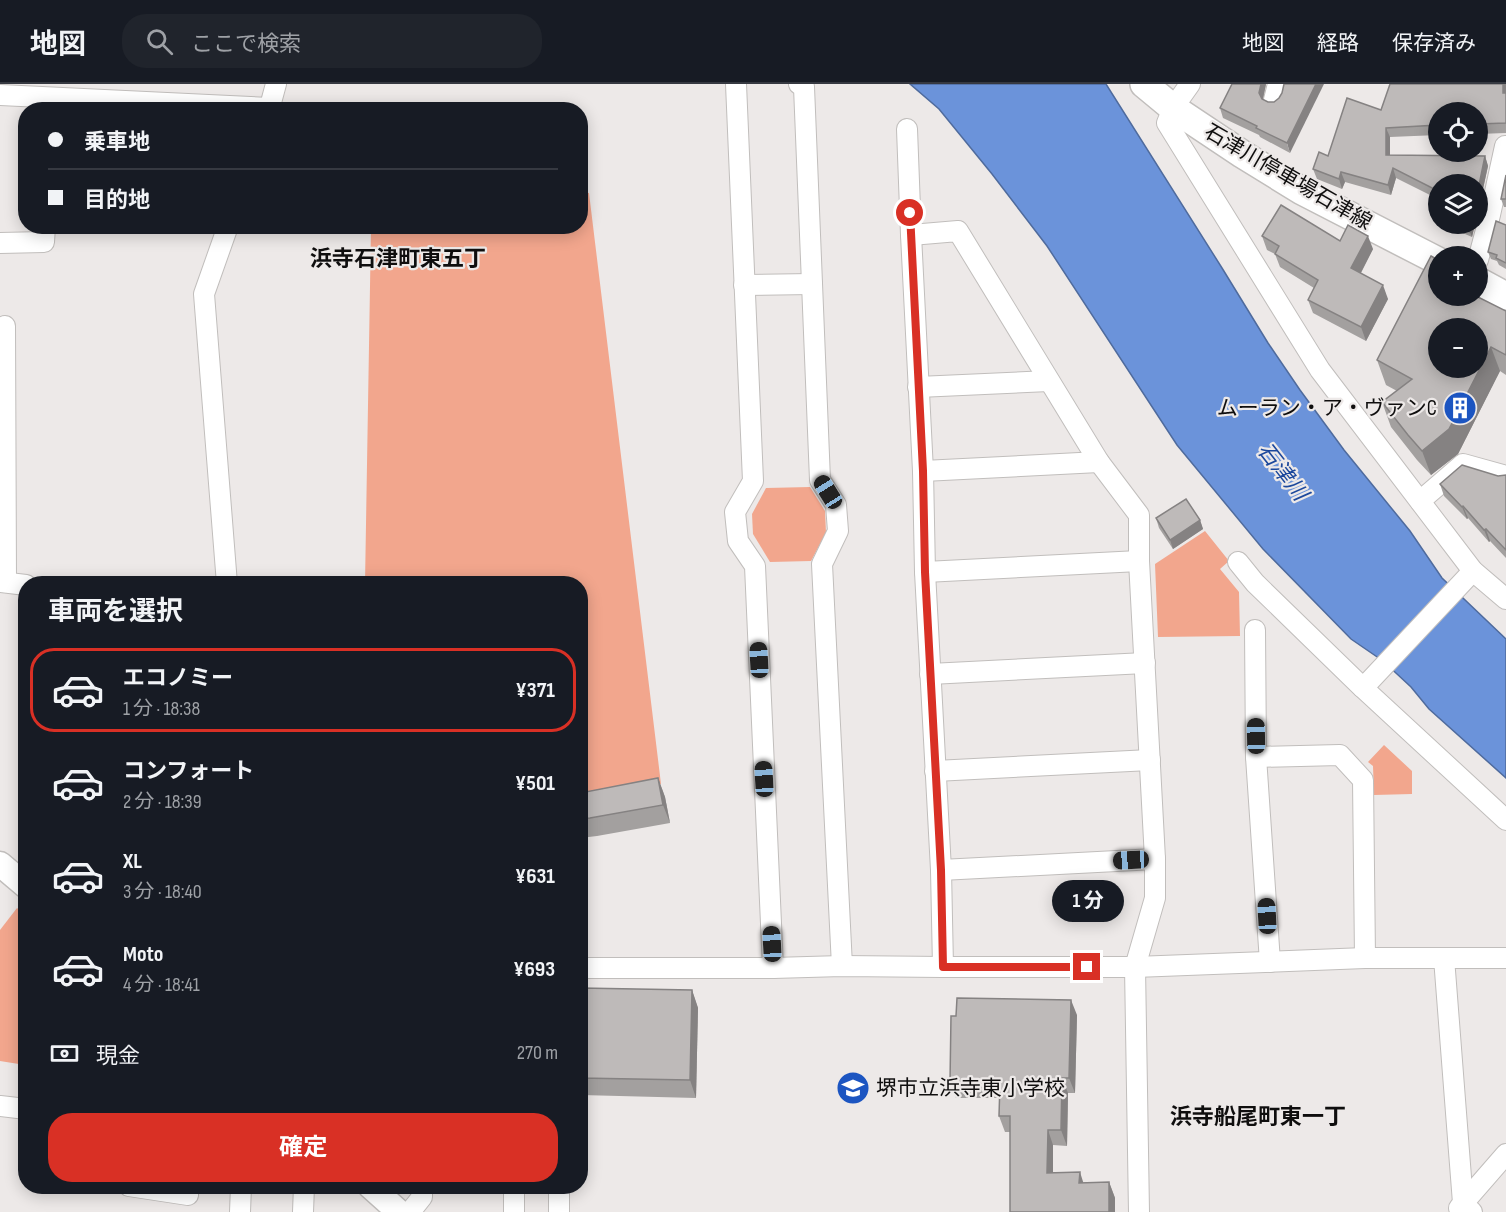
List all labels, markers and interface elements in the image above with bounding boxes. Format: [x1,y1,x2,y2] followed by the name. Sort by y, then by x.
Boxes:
[122,14,542,68] search box
[143,25,176,58] icon: search
[30,28,86,61] text: 地図
[191,31,301,58] text: ここで検索
[1242,31,1284,56] text: 地図
[1317,31,1359,56] text: 経路
[1392,31,1476,56] text: 保存済み
[1428,102,1488,378] map controls
[1428,102,1488,162] button: locate
[1200,119,1376,235] street label: 石津川停車場石津線
[84,129,150,156] text: 乗車地
[1428,174,1488,234] button: layers
[84,187,150,214] text: 目的地
[896,199,923,226] route start
[310,246,486,273] district label: 浜寺石津町東五丁
[1428,246,1488,306] button: +
[1428,318,1488,378] button: −
[1442,390,1478,426] building icon: ムーラン・ア・ヴァンC
[1217,396,1437,421] place label: ムーラン・ア・ヴァンC
[1251,438,1314,508] water label: 石津川
[811,472,845,512] car
[48,596,183,628] text: 車両を選択
[749,642,769,678] car
[51,663,105,717] icon: car
[123,665,233,692] text: エコノミー
[516,677,555,704] text: ¥371
[123,697,200,721] text: 1 分 · 18:38
[1247,718,1265,754] car
[51,756,105,810] icon: car
[123,758,254,785] text: コンフォート
[754,761,774,797] car
[515,770,555,797] text: ¥501
[123,790,202,814] text: 2 分 · 18:39
[123,848,142,875] text: XL
[51,849,105,903] icon: car
[1113,850,1149,870] car
[515,863,555,890] text: ¥631
[123,880,202,904] text: 3 分 · 18:40
[1051,880,1123,922] callout: 1 分
[1073,889,1103,913] text: 1 分
[1257,898,1277,934] car
[762,926,782,962] car
[123,941,163,968] text: Moto
[51,942,105,996] icon: car
[1073,953,1100,980] route end
[513,956,555,983] text: ¥693
[123,973,200,997] text: 4 分 · 18:41
[48,1037,81,1070] icon: cash
[517,1041,558,1065] text: 270 m
[96,1043,140,1070] text: 現金
[835,1070,871,1106] school or university icon: 堺市立浜寺東小学校
[876,1076,1065,1101] place label: 堺市立浜寺東小学校
[1170,1104,1346,1131] district label: 浜寺船尾町東一丁
[48,1113,558,1182] button: 確定

